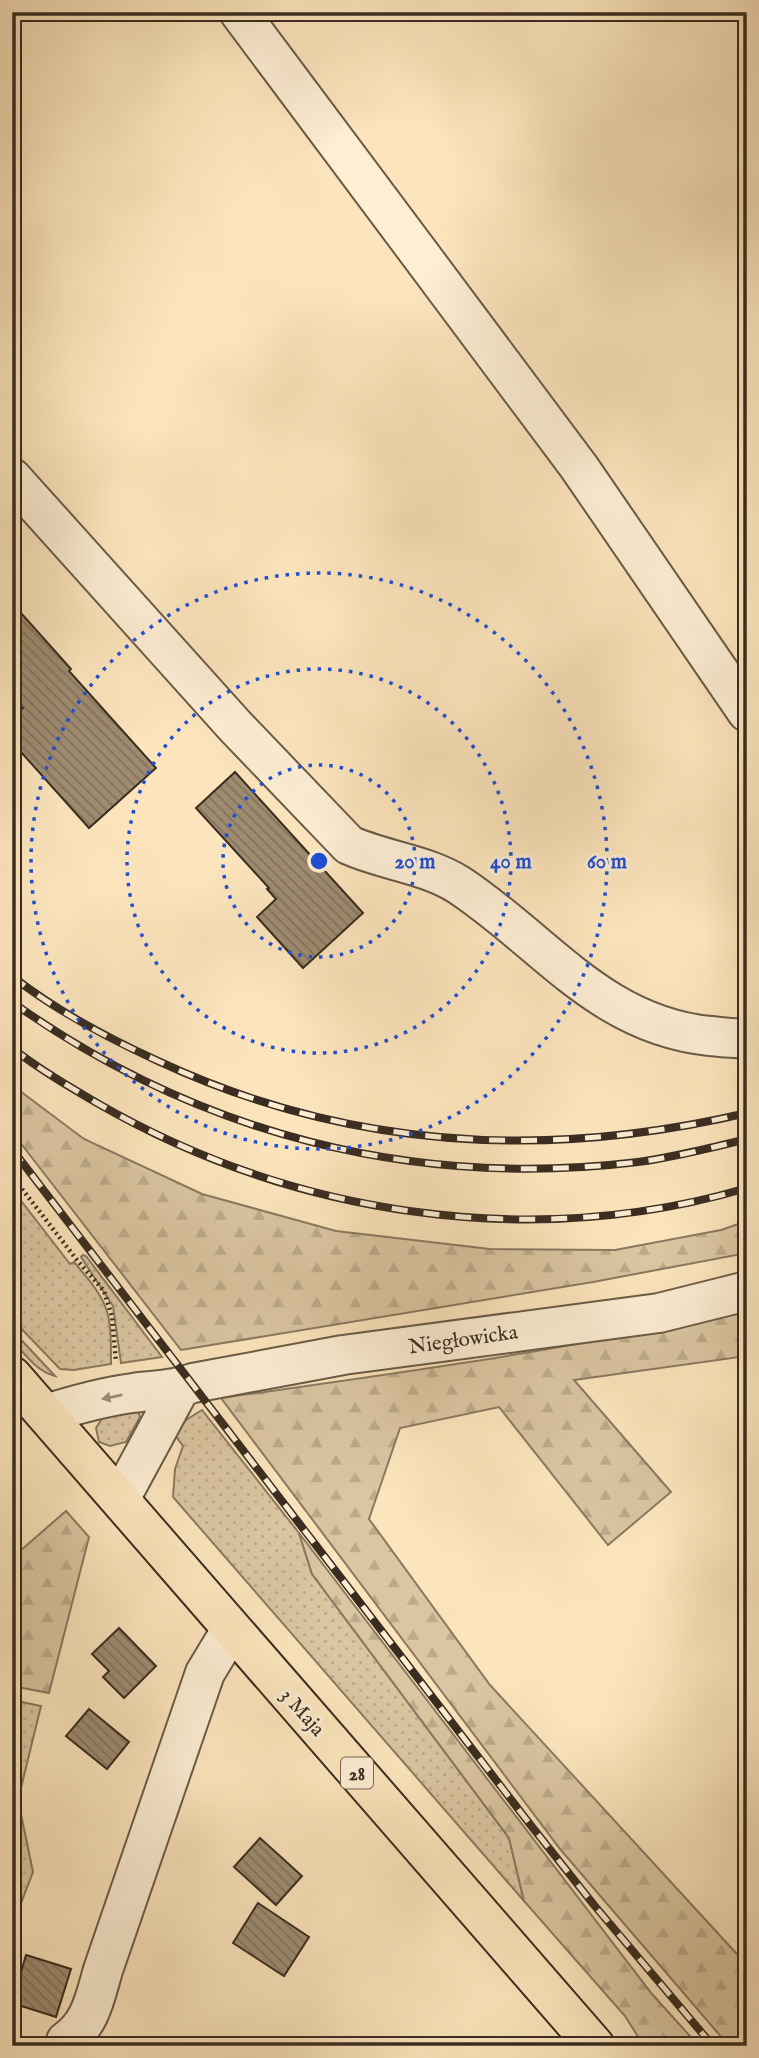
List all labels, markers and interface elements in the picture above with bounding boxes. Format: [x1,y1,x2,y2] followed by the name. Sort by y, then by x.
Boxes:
[307,849,331,873] centre of rings
[395,849,436,876] text: 20 m
[490,849,532,876] text: 40 m
[587,849,628,876] text: 60 m
[407,1319,520,1362] street label: Niegłowicka
[101,1391,123,1402] one-way arrow
[274,1683,331,1743] street label: 3 Maja
[341,1758,373,1788] road number: 28

